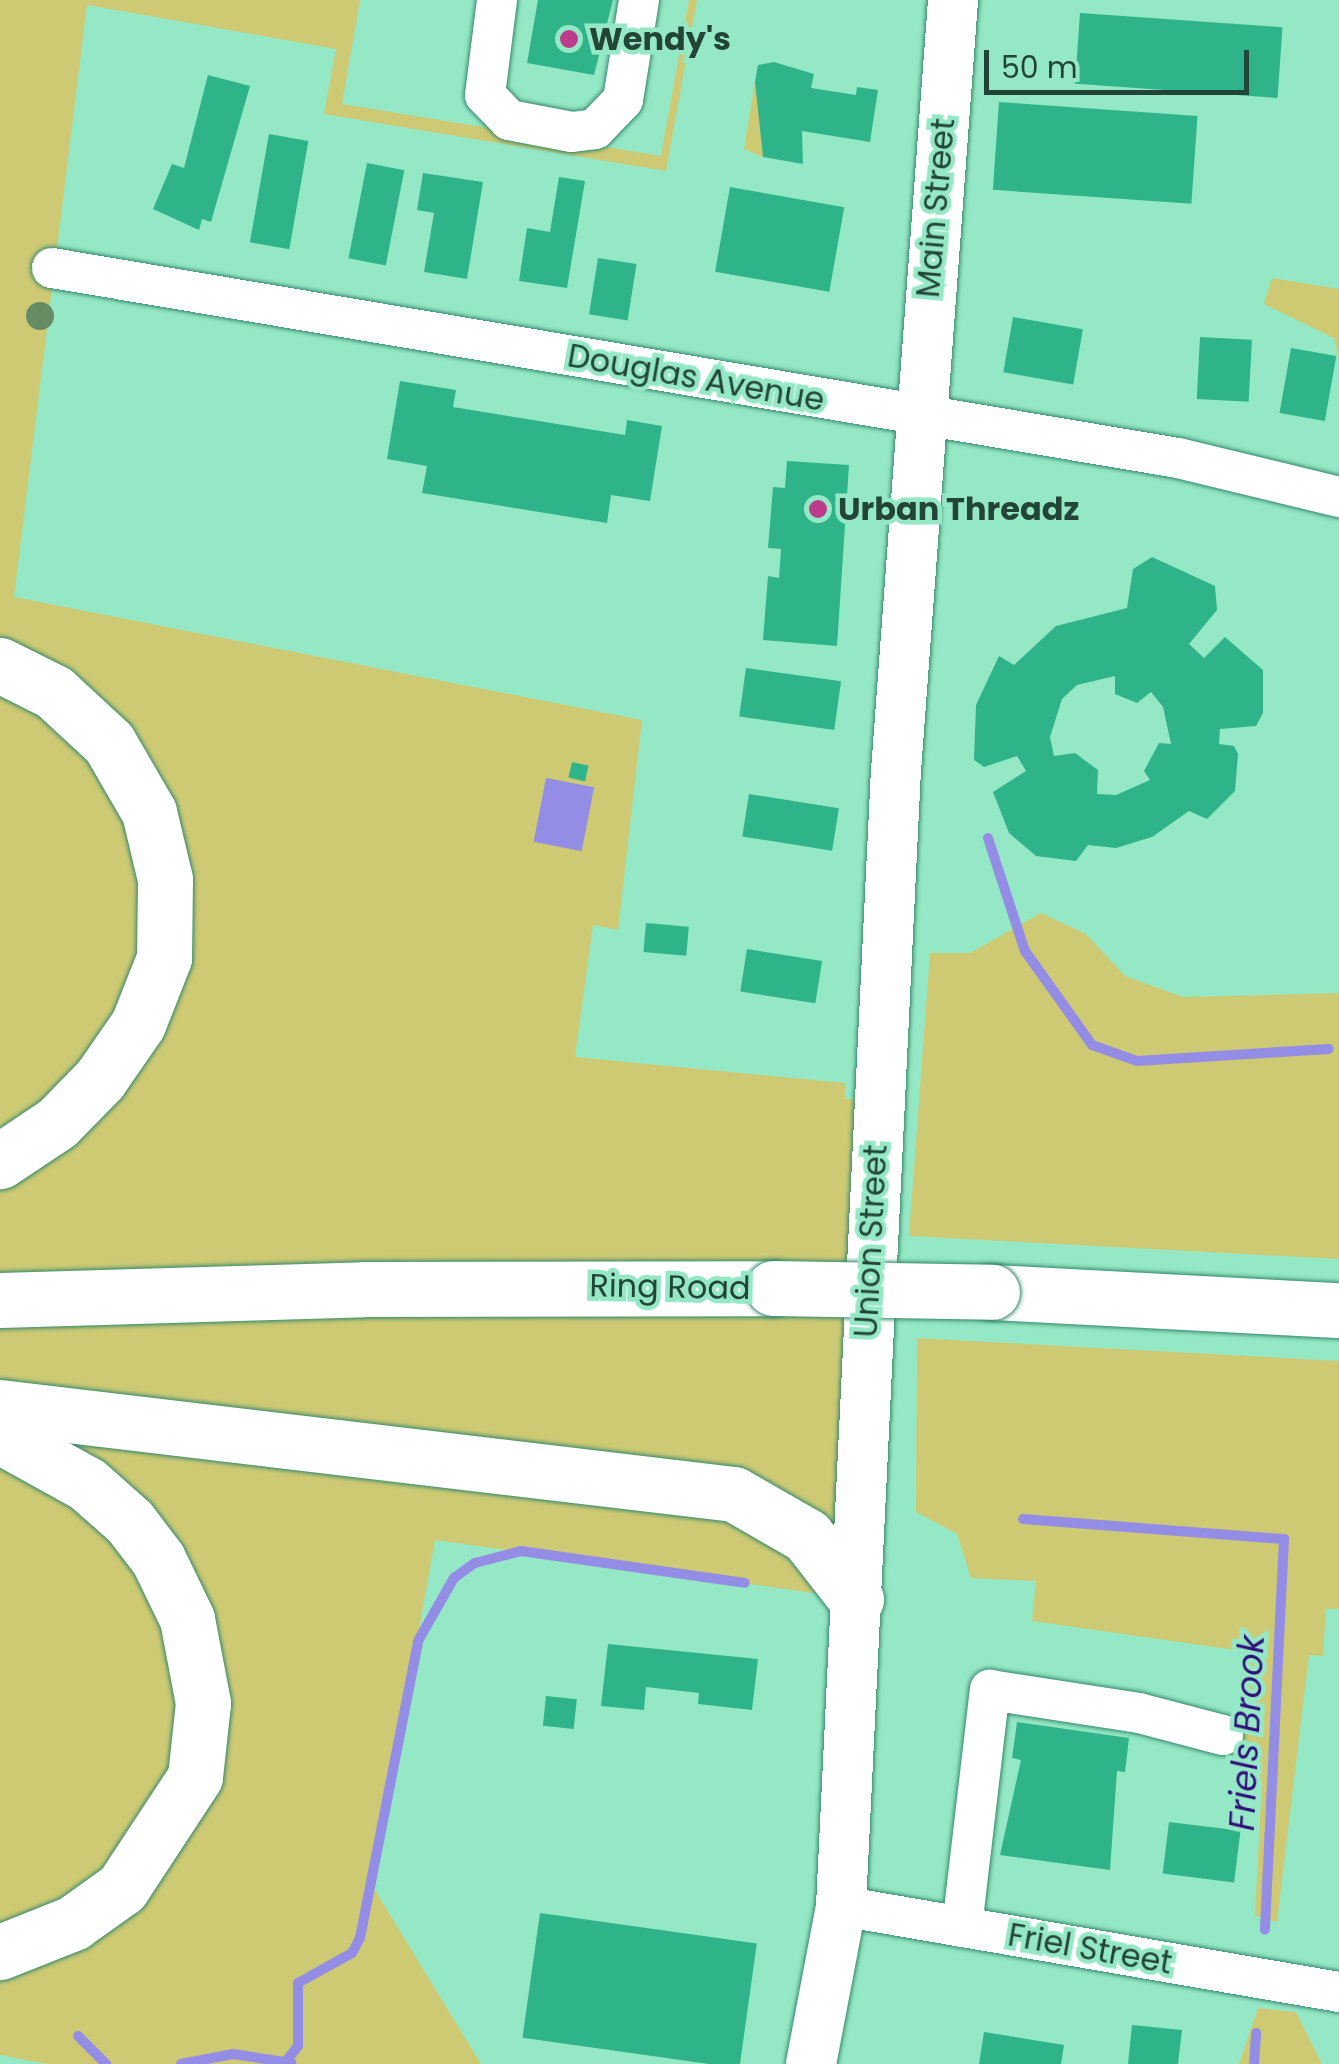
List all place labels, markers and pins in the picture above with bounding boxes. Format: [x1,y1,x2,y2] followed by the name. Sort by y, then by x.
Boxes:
[589,20,731,58] place label: Wendy's
[558,28,580,50] marker: Wendy's
[838,490,1079,528] place label: Urban Threadz
[807,498,829,520] marker: Urban Threadz

